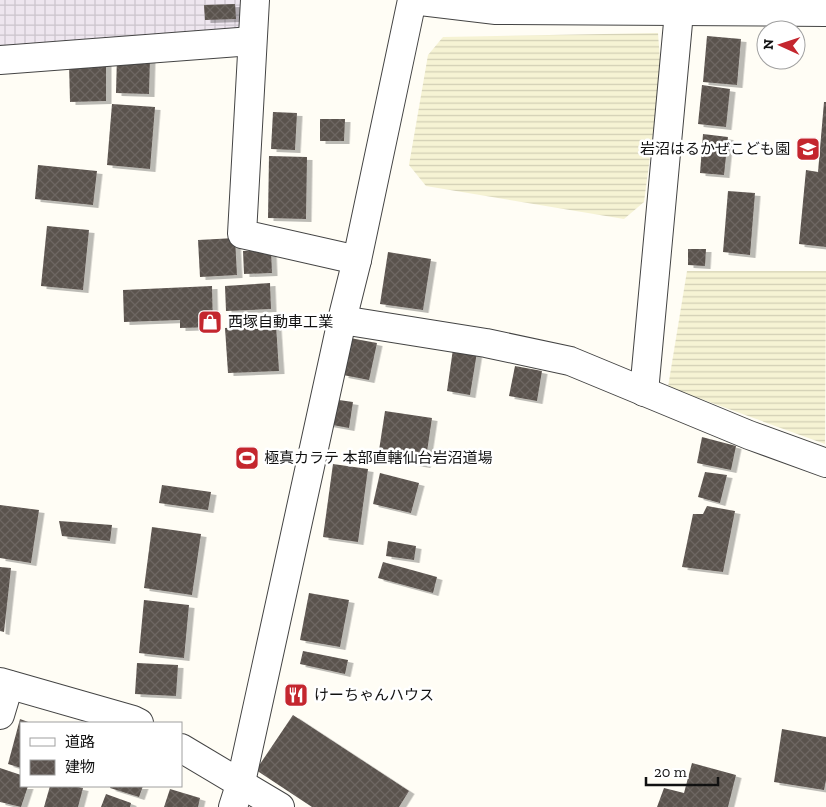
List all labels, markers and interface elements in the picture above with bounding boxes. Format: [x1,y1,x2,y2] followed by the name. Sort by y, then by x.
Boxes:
[756,20,806,70] north arrow
[760,38,777,50] text: N
[795,136,821,162] school or university icon: 岩沼はるかぜこども園
[640,140,790,158] place label: 岩沼はるかぜこども園
[197,309,223,335] shop icon: 西塚自動車工業
[228,313,333,331] place label: 西塚自動車工業
[234,445,260,471] sports icon: 極真カラテ 本部直轄仙台岩沼道場
[264,449,492,467] place label: 極真カラテ 本部直轄仙台岩沼道場
[283,682,309,708] restaurant icon: けーちゃんハウス
[314,686,434,704] place label: けーちゃんハウス
[20,722,182,787] legend
[65,733,95,751] text: 道路
[646,754,718,786] scale bar
[65,758,95,776] text: 建物
[654,763,687,781] text: 20 m

